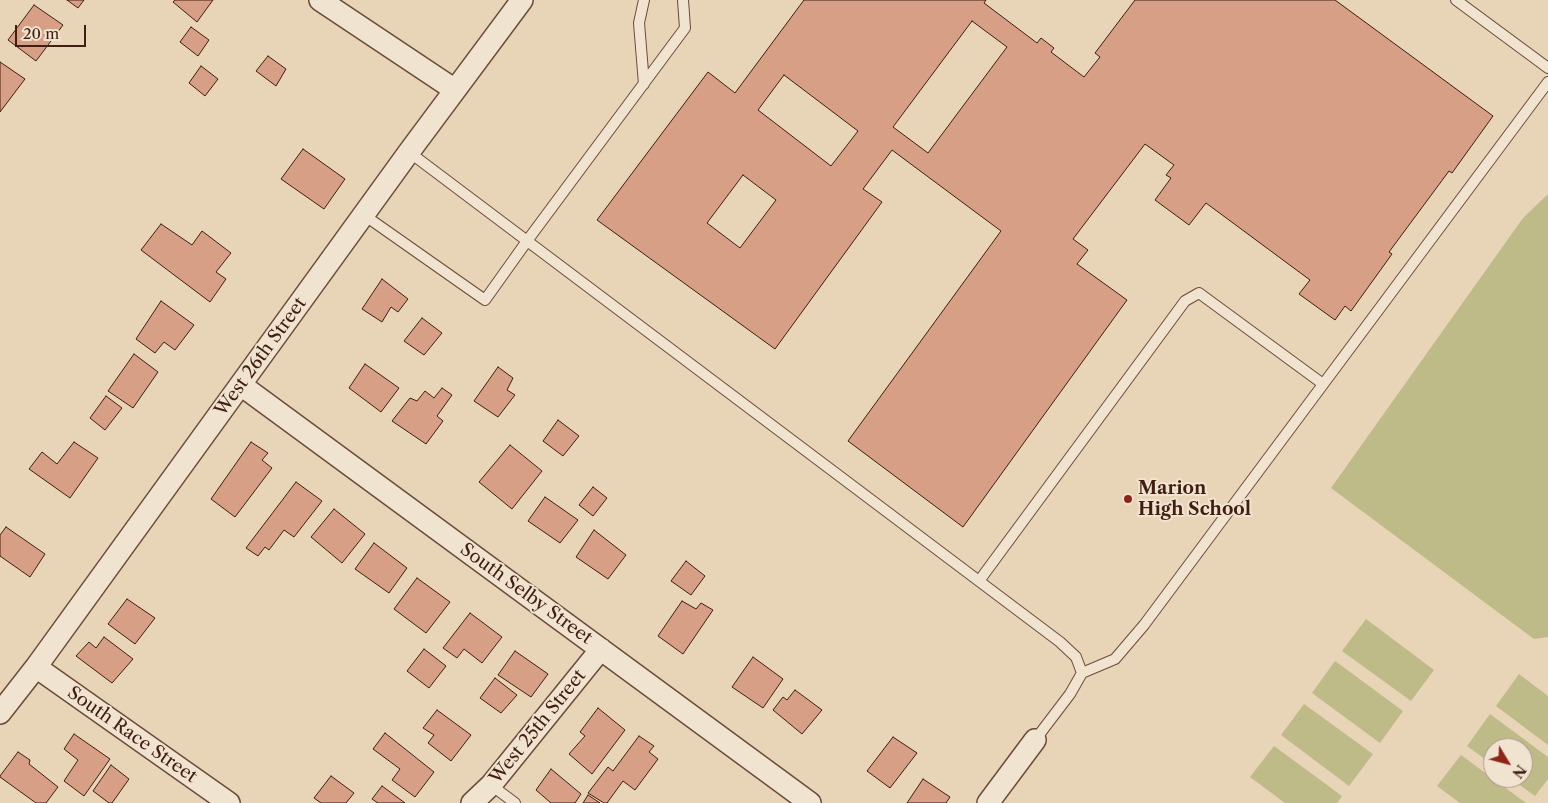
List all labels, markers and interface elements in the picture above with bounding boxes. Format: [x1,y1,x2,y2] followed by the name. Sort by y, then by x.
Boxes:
[18,15,89,47] scale bar
[23,24,59,43] text: 20 m
[211,293,311,421] street label: West 26th Street
[1138,478,1251,520] place label: Marion High School
[1122,493,1134,505] marker: Marion High School
[456,539,596,649] street label: South Selby Street
[485,666,591,788] street label: West 25th Street
[63,682,201,788] street label: South Race Street
[1483,738,1533,788] north arrow
[1508,761,1530,782] text: N

